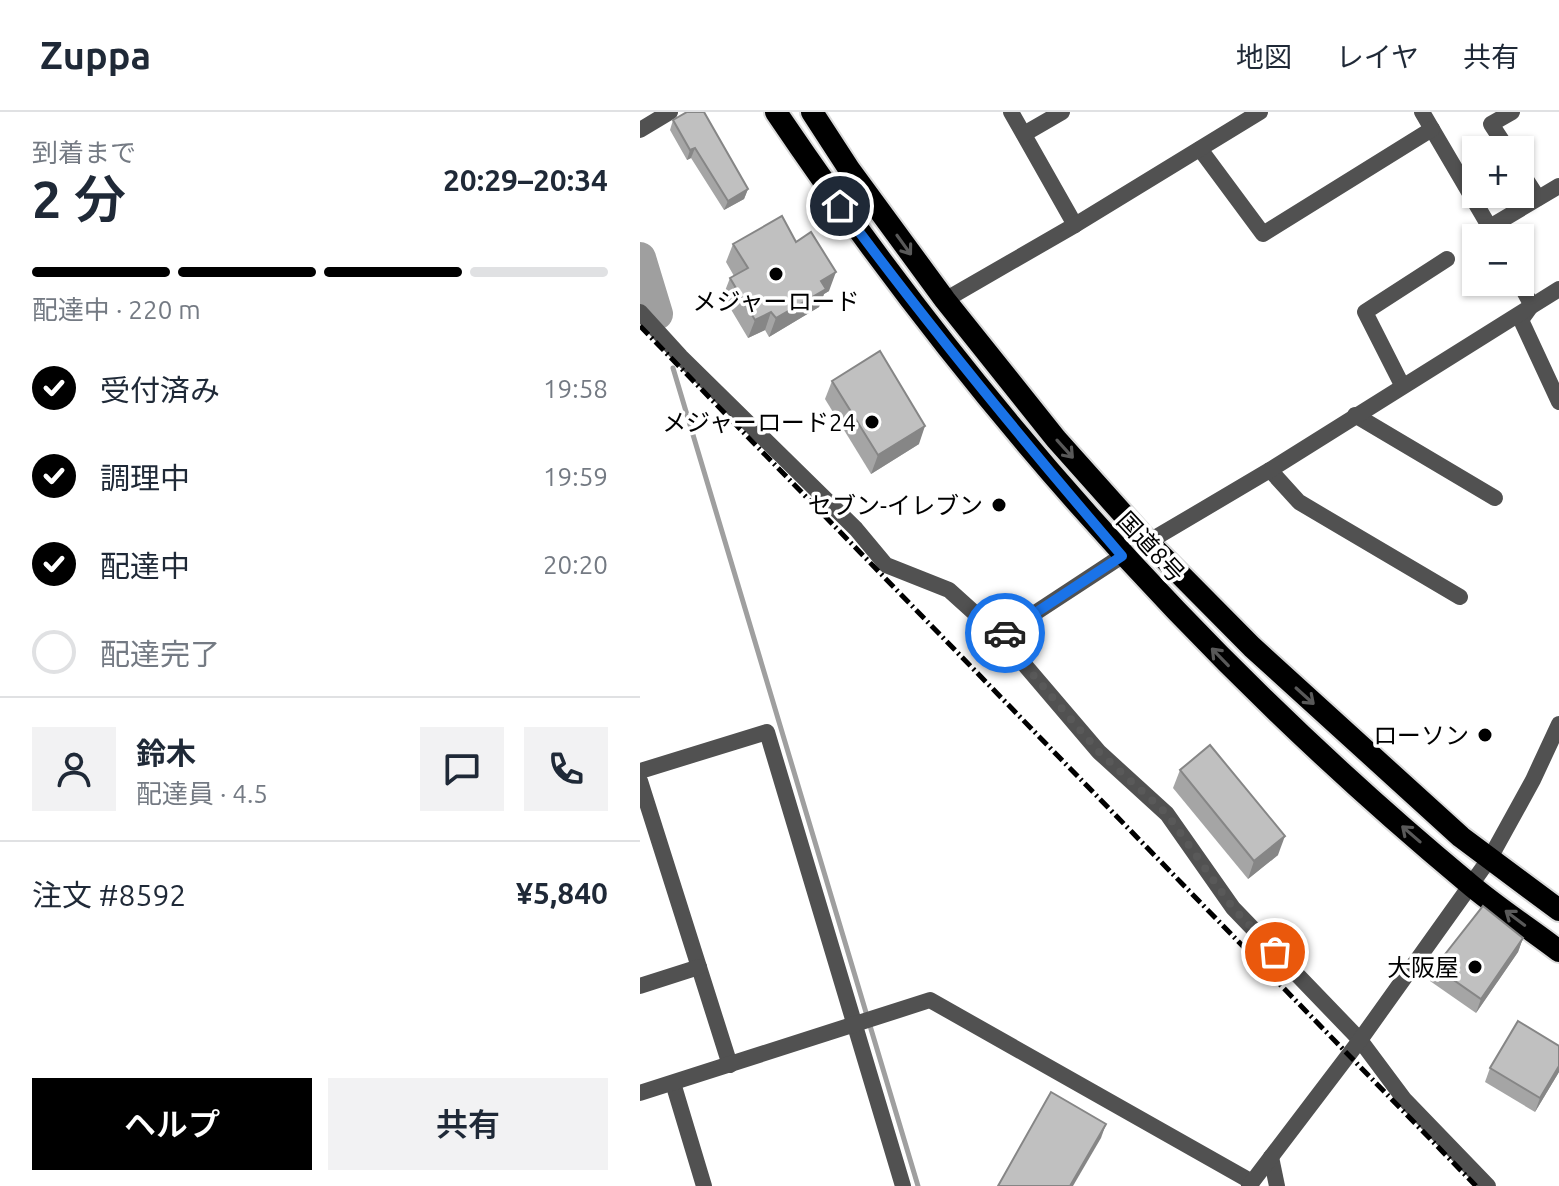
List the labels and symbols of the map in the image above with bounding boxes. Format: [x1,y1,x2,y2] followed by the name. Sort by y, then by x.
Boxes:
[806,172,874,240] pin
[896,234,912,256] one-way arrow
[767,265,785,283] marker: メジャーロード
[693,288,859,315] place label: メジャーロード
[662,409,856,436] place label: メジャーロード24
[863,413,881,431] marker: メジャーロード24
[1056,439,1074,459] one-way arrow
[808,492,983,519] place label: セブン-イレブン
[990,496,1008,514] marker: セブン-イレブン
[1112,507,1190,587] street label: 国道8号
[965,593,1045,673] courier
[1211,648,1230,667] one-way arrow
[1294,686,1314,704] one-way arrow
[1373,722,1469,749] place label: ローソン
[1476,726,1494,744] marker: ローソン
[1401,825,1421,843] one-way arrow
[1504,909,1526,926] one-way arrow
[1241,918,1309,986] pin
[1387,954,1459,981] place label: 大阪屋
[1466,958,1484,976] marker: 大阪屋

